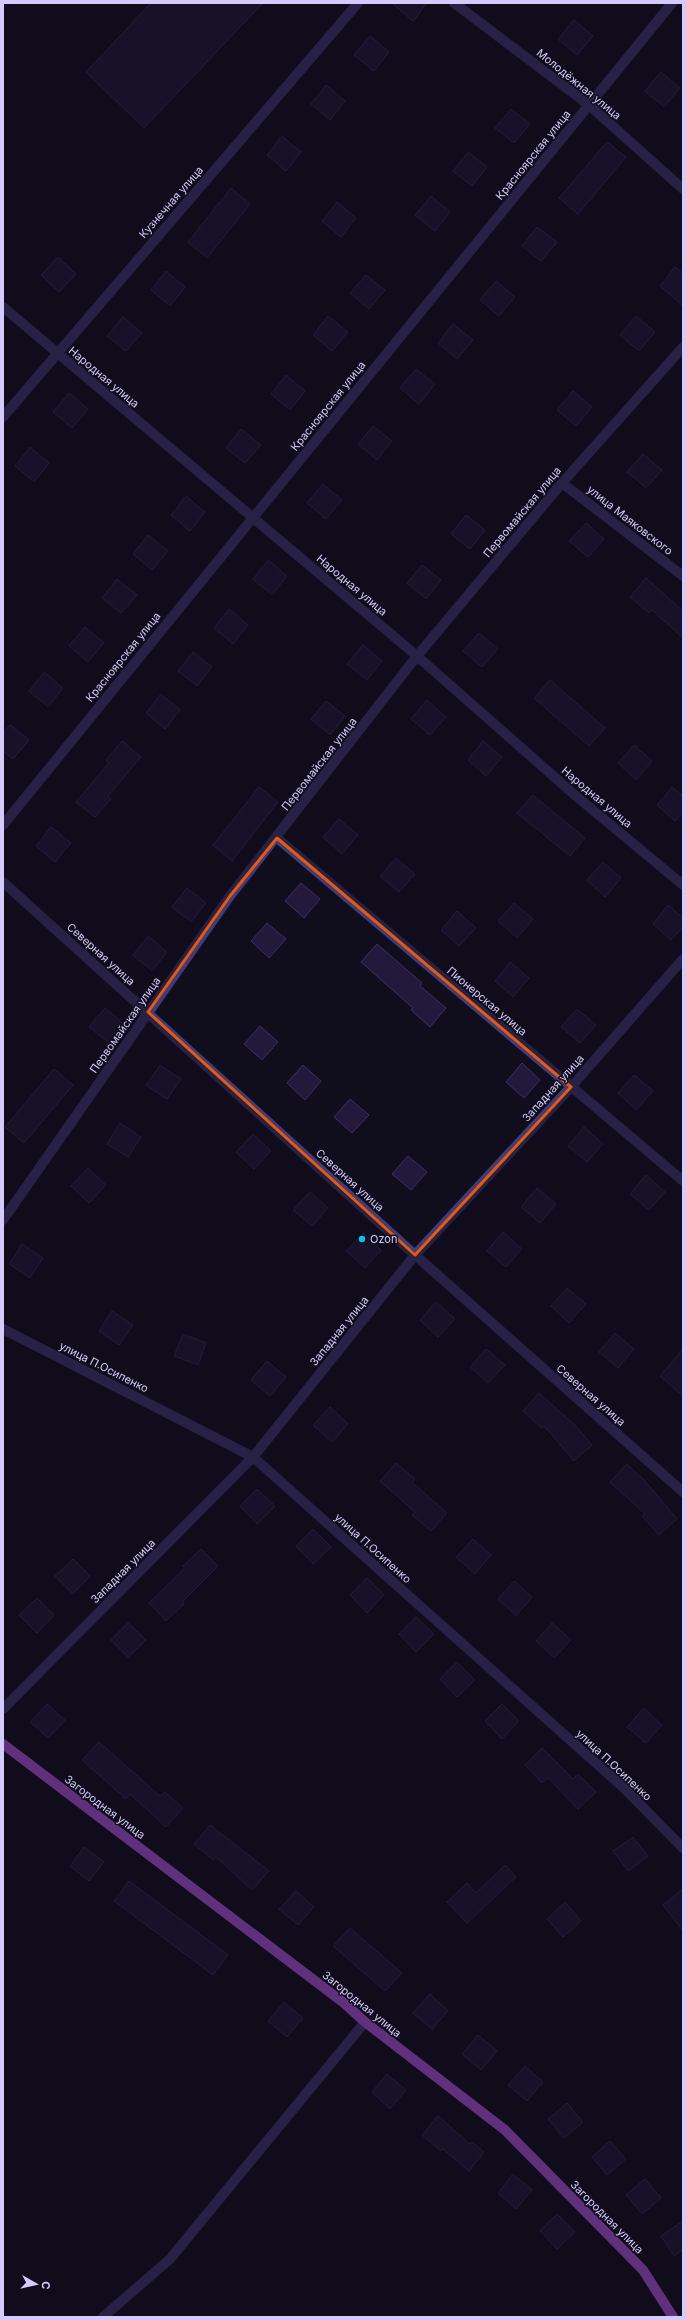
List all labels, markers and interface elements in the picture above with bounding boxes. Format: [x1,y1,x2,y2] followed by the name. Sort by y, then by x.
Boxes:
[534,46,624,122] street label: Молодёжная улица
[492,107,574,203] street label: Красноярская улица
[136,163,206,241] street label: Кузнечная улица
[66,343,142,411] street label: Народная улица
[287,358,369,454] street label: Красноярская улица
[480,464,564,560] street label: Первомайская улица
[584,482,676,558] street label: улица Маяковского
[314,551,390,619] street label: Народная улица
[82,609,164,705] street label: Красноярская улица
[278,715,360,813] street label: Первомайская улица
[559,763,635,831] street label: Народная улица
[64,920,138,988] street label: Северная улица
[444,964,530,1038] street label: Пионерская улица
[87,974,163,1076] street label: Первомайская улица
[519,1051,587,1125] street label: Западная улица
[313,1146,387,1214] street label: Северная улица
[370,1232,397,1246] place label: Ozon
[357,1234,367,1244] marker: Ozon
[307,1293,371,1369] street label: Западная улица
[57,1338,151,1396] street label: улица П.Осипенко
[554,1361,628,1429] street label: Северная улица
[332,1510,414,1586] street label: улица П.Осипенко
[88,1536,158,1606] street label: Западная улица
[573,1726,655,1804] street label: улица П.Осипенко
[62,1772,148,1842] street label: Загородная улица
[320,1968,404,2040] street label: Загородная улица
[568,2178,646,2256] street label: Загородная улица
[16,2264,56,2304] north arrow
[38,2280,53,2290] text: С

